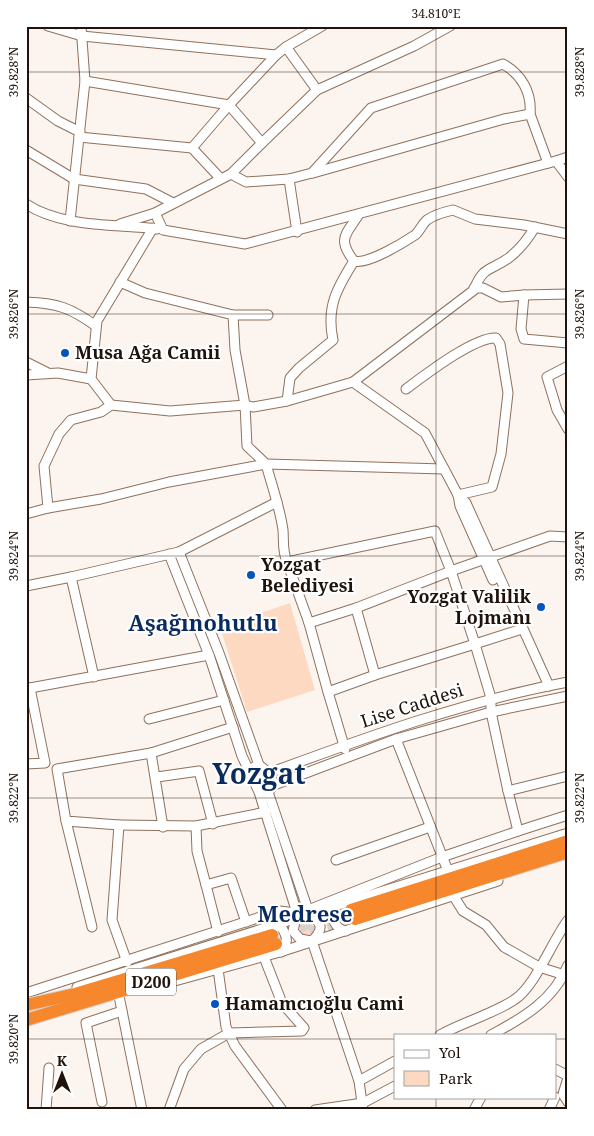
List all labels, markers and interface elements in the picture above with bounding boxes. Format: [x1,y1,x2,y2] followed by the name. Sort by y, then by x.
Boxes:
[412,5,460,22] text: 34.810°E
[5,47,22,97] text: 39.828°N
[571,47,588,97] text: 39.828°N
[5,289,22,339] text: 39.826°N
[571,289,588,339] text: 39.826°N
[75,340,221,364] place label: Musa Ağa Camii
[59,347,71,359] marker: Musa Ağa Camii
[5,531,22,581] text: 39.824°N
[571,531,588,581] text: 39.824°N
[261,552,354,597] place label: Yozgat Belediyesi
[245,569,257,581] marker: Yozgat Belediyesi
[407,584,532,629] place label: Yozgat Valilik Lojmanı
[535,601,547,613] marker: Yozgat Valilik Lojmanı
[128,607,278,637] district label: Aşağınohutlu
[357,677,466,733] street label: Lise Caddesi
[212,754,306,792] district label: Yozgat
[5,773,22,823] text: 39.822°N
[571,773,588,823] text: 39.822°N
[257,898,353,928] district label: Medrese
[126,969,176,996] road number: D200
[225,991,404,1015] place label: Hamamcıoğlu Cami
[209,998,221,1010] marker: Hamamcıoğlu Cami
[5,1014,22,1064] text: 39.820°N
[394,1034,556,1098] legend
[438,1042,461,1062] text: Yol
[38,1048,88,1098] north arrow
[57,1051,68,1070] text: K
[439,1068,473,1088] text: Park

